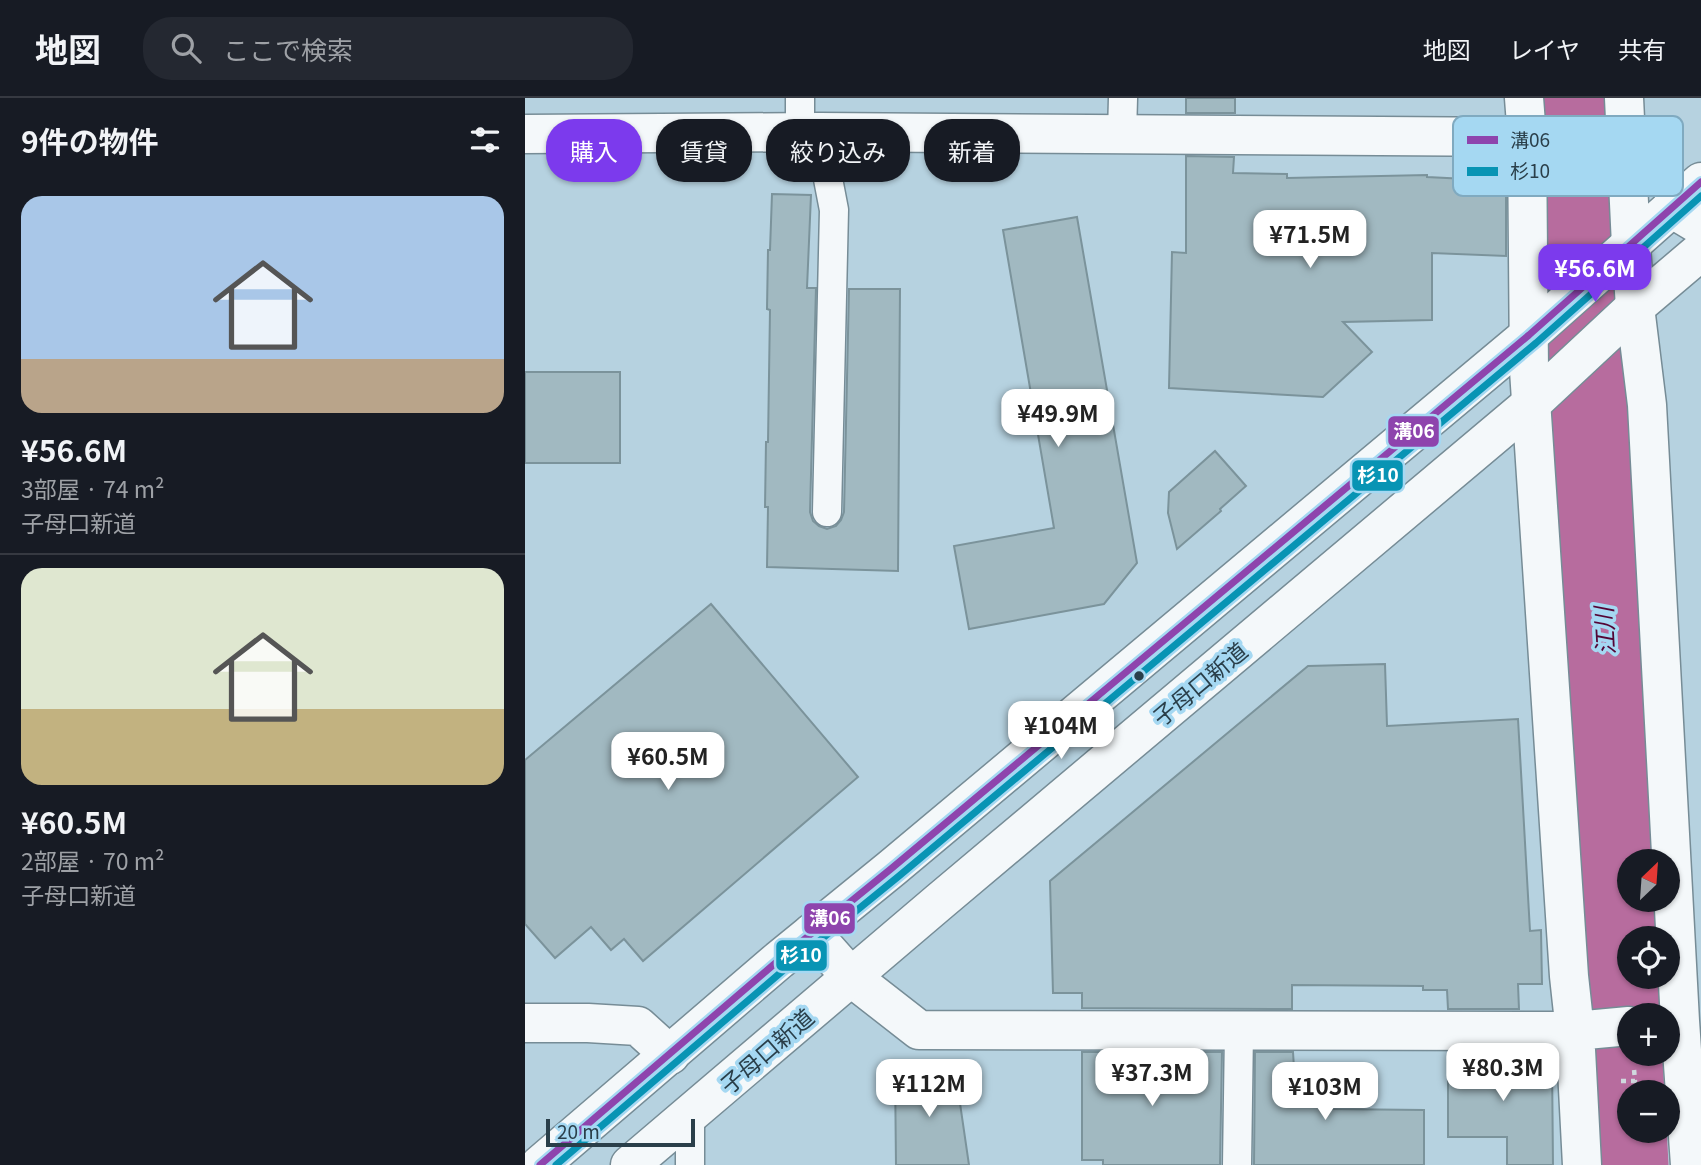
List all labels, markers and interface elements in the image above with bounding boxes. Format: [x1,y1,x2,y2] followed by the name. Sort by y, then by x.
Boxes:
[143,17,633,80] search box
[35,24,101,72] text: 地図
[167,29,205,67] icon: search
[223,30,353,67] text: ここで検索
[1423,31,1471,66] text: 地図
[1509,31,1580,66] text: レイヤ
[1618,31,1666,66] text: 共有
[1453,116,1683,196] legend
[21,118,159,162] text: 9件の物件
[546,119,642,182] chip: 購入
[656,119,752,182] chip: 賃貸
[766,119,910,182] chip: 絞り込み
[924,119,1020,182] chip: 新着
[466,121,504,159] icon: filters
[1510,125,1550,152] text: 溝06
[1510,156,1550,183] text: 杉10
[1253,211,1367,270] pin: ¥71.5M
[1269,216,1351,250] text: ¥71.5M
[200,242,326,368] icon: home
[1538,244,1652,304] pin: ¥56.6M
[1554,250,1636,284] text: ¥56.6M
[1001,390,1115,449] pin: ¥49.9M
[1017,395,1099,429] text: ¥49.9M
[1387,415,1440,448] line badge: 溝06
[1393,416,1435,443] text: 溝06
[21,427,127,471] text: ¥56.6M
[1351,459,1404,492] line badge: 杉10
[1357,460,1399,487] text: 杉10
[21,471,164,505] text: 3部屋 · 74 m²
[21,505,136,539] text: 子母口新道
[1584,603,1622,656] water label: 江川
[200,614,326,740] icon: home
[1144,633,1254,733] street label: 子母口新道
[1132,669,1146,683] unlabelled marker
[1012,702,1110,761] pin: ¥104M
[1024,707,1098,741] text: ¥104M
[611,732,725,792] pin: ¥60.5M
[627,738,709,772] text: ¥60.5M
[21,799,127,843] text: ¥60.5M
[21,843,164,877] text: 2部屋 · 70 m²
[1617,849,1680,912] north arrow
[1617,849,1680,1143] map controls
[21,877,136,911] text: 子母口新道
[803,902,856,935] line badge: 溝06
[809,903,851,930] text: 溝06
[1617,926,1680,989] button: locate
[775,939,828,972] line badge: 杉10
[780,940,822,967] text: 杉10
[711,999,821,1101] street label: 子母口新道
[1617,1003,1680,1066] button: +
[1446,1044,1560,1103] pin: ¥80.3M
[1095,1048,1209,1108] pin: ¥37.3M
[1462,1049,1544,1083] text: ¥80.3M
[1111,1054,1193,1088] text: ¥37.3M
[880,1060,978,1119] pin: ¥112M
[1276,1062,1374,1122] pin: ¥103M
[892,1065,966,1099] text: ¥112M
[1288,1068,1362,1102] text: ¥103M
[1617,1080,1680,1143] button: −
[546,1116,695,1148] scale bar
[557,1117,600,1144] text: 20 m

